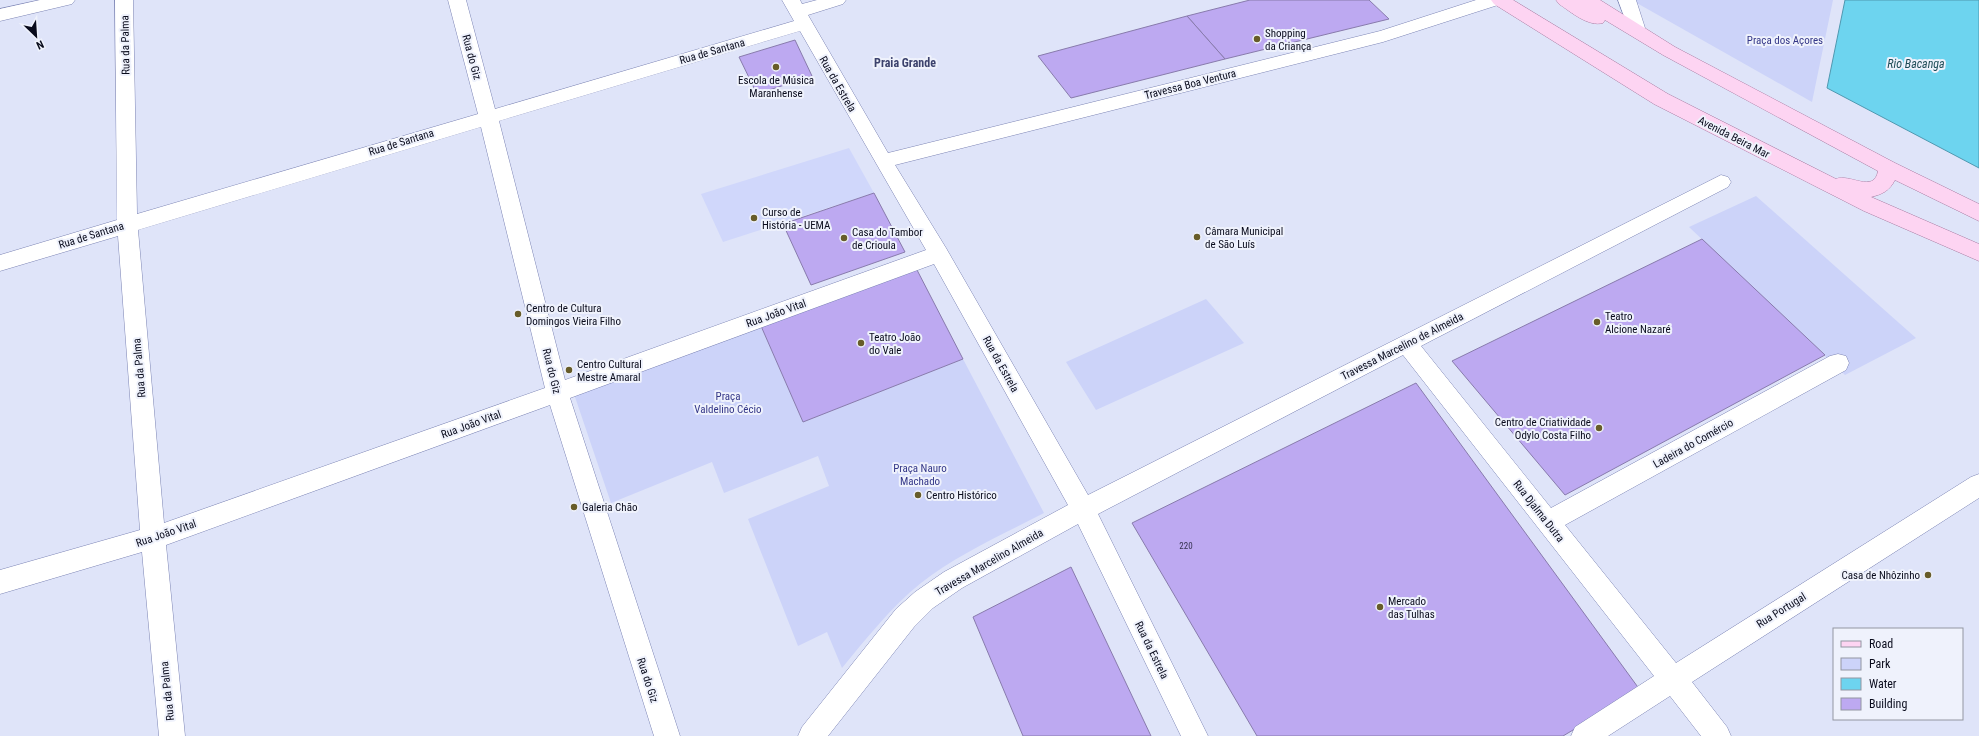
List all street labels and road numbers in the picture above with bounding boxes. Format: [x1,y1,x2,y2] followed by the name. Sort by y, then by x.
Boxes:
[118,15,133,75] street label: Rua da Palma
[459,33,484,81] street label: Rua do Giz
[678,36,746,67] street label: Rua de Santana
[816,54,859,114] street label: Rua da Estrela
[1143,67,1237,102] street label: Travessa Boa Ventura
[1696,114,1772,161] street label: Avenida Beira Mar
[367,126,435,159] street label: Rua de Santana
[57,219,125,252] street label: Rua de Santana
[744,297,808,330] street label: Rua João Vital
[1339,310,1466,383] street label: Travessa Marcelino de Almeida
[980,334,1021,395] street label: Rua da Estrela
[130,338,149,398] street label: Rua da Palma
[540,347,563,395] street label: Rua do Giz
[439,408,503,441] street label: Rua João Vital
[1651,416,1736,471] street label: Ladeira do Comércio
[1510,478,1567,545] street label: Rua Djalma Dutra
[134,517,198,550] street label: Rua João Vital
[933,526,1045,599] street label: Travessa Marcelino Almeida
[1754,590,1808,631] street label: Rua Portugal
[1132,619,1171,681] street label: Rua da Estrela
[634,656,661,704] street label: Rua do Giz
[158,661,177,721] street label: Rua da Palma

